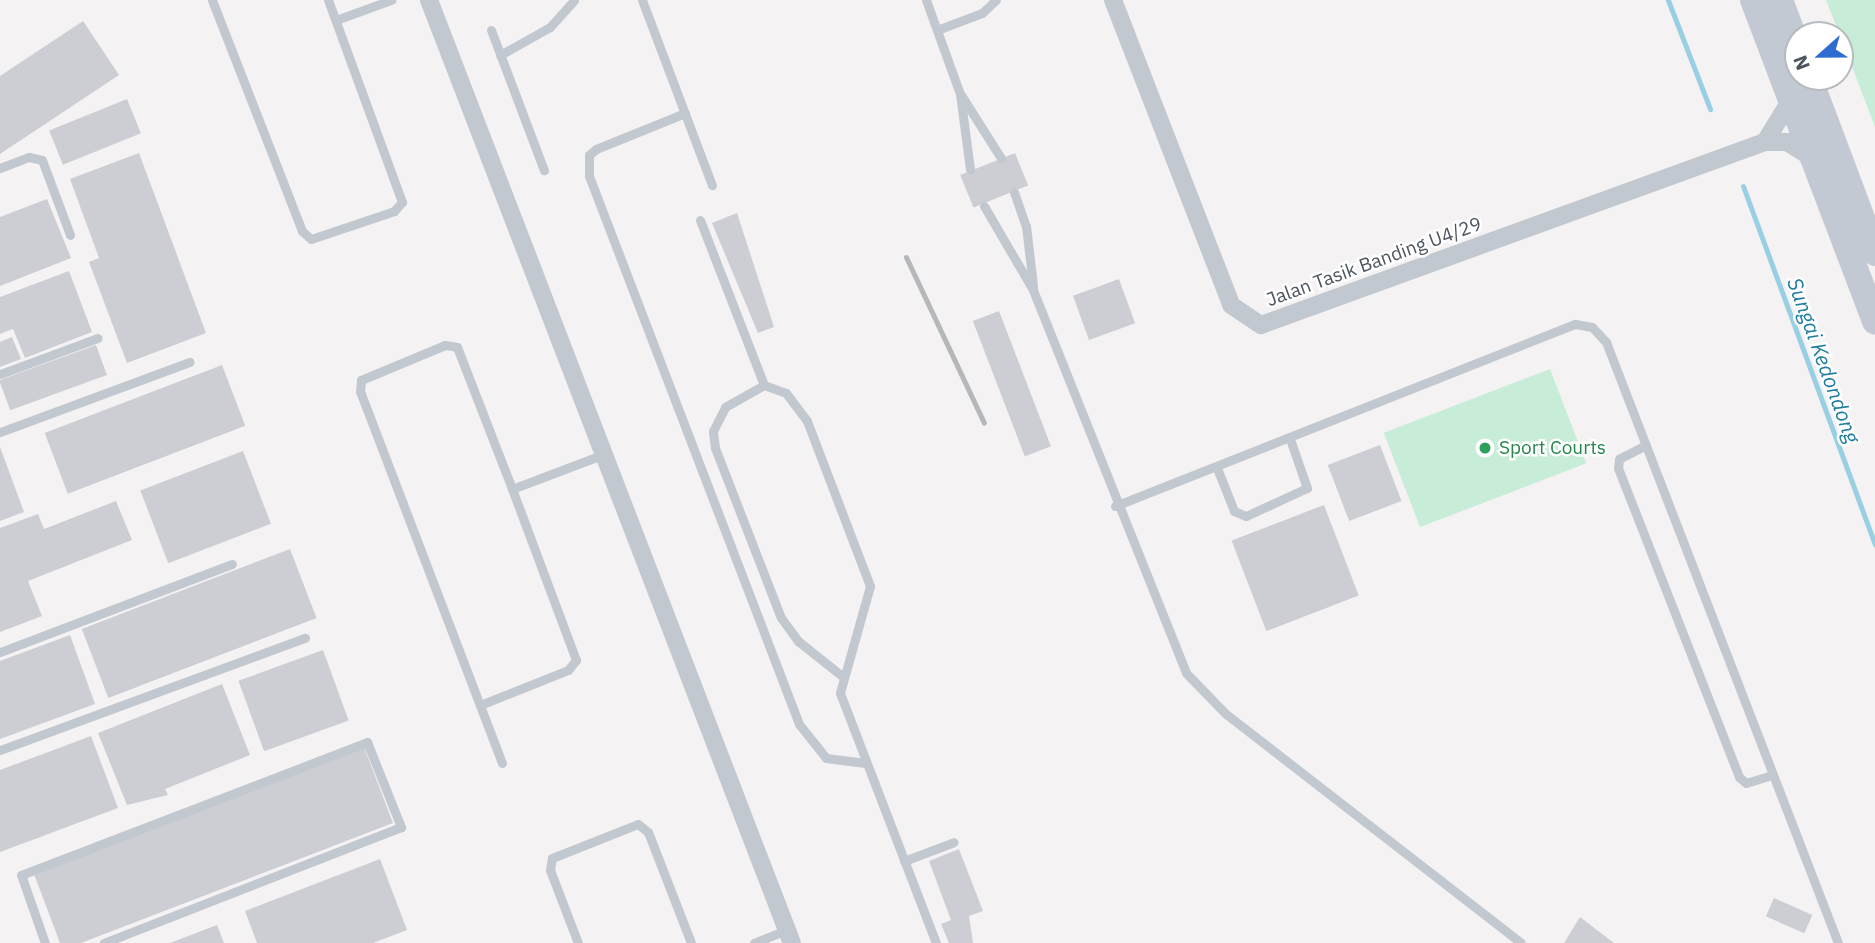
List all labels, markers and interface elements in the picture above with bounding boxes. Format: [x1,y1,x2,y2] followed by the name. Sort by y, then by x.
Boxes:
[1784,21,1854,91] north arrow
[1788,52,1815,74] text: N
[1263,212,1485,312] street label: Jalan Tasik Banding U4/29
[1782,274,1866,446] water label: Sungai Kedondong
[1499,437,1606,459] place label: Sport Courts
[1477,440,1493,456] marker: Sport Courts

